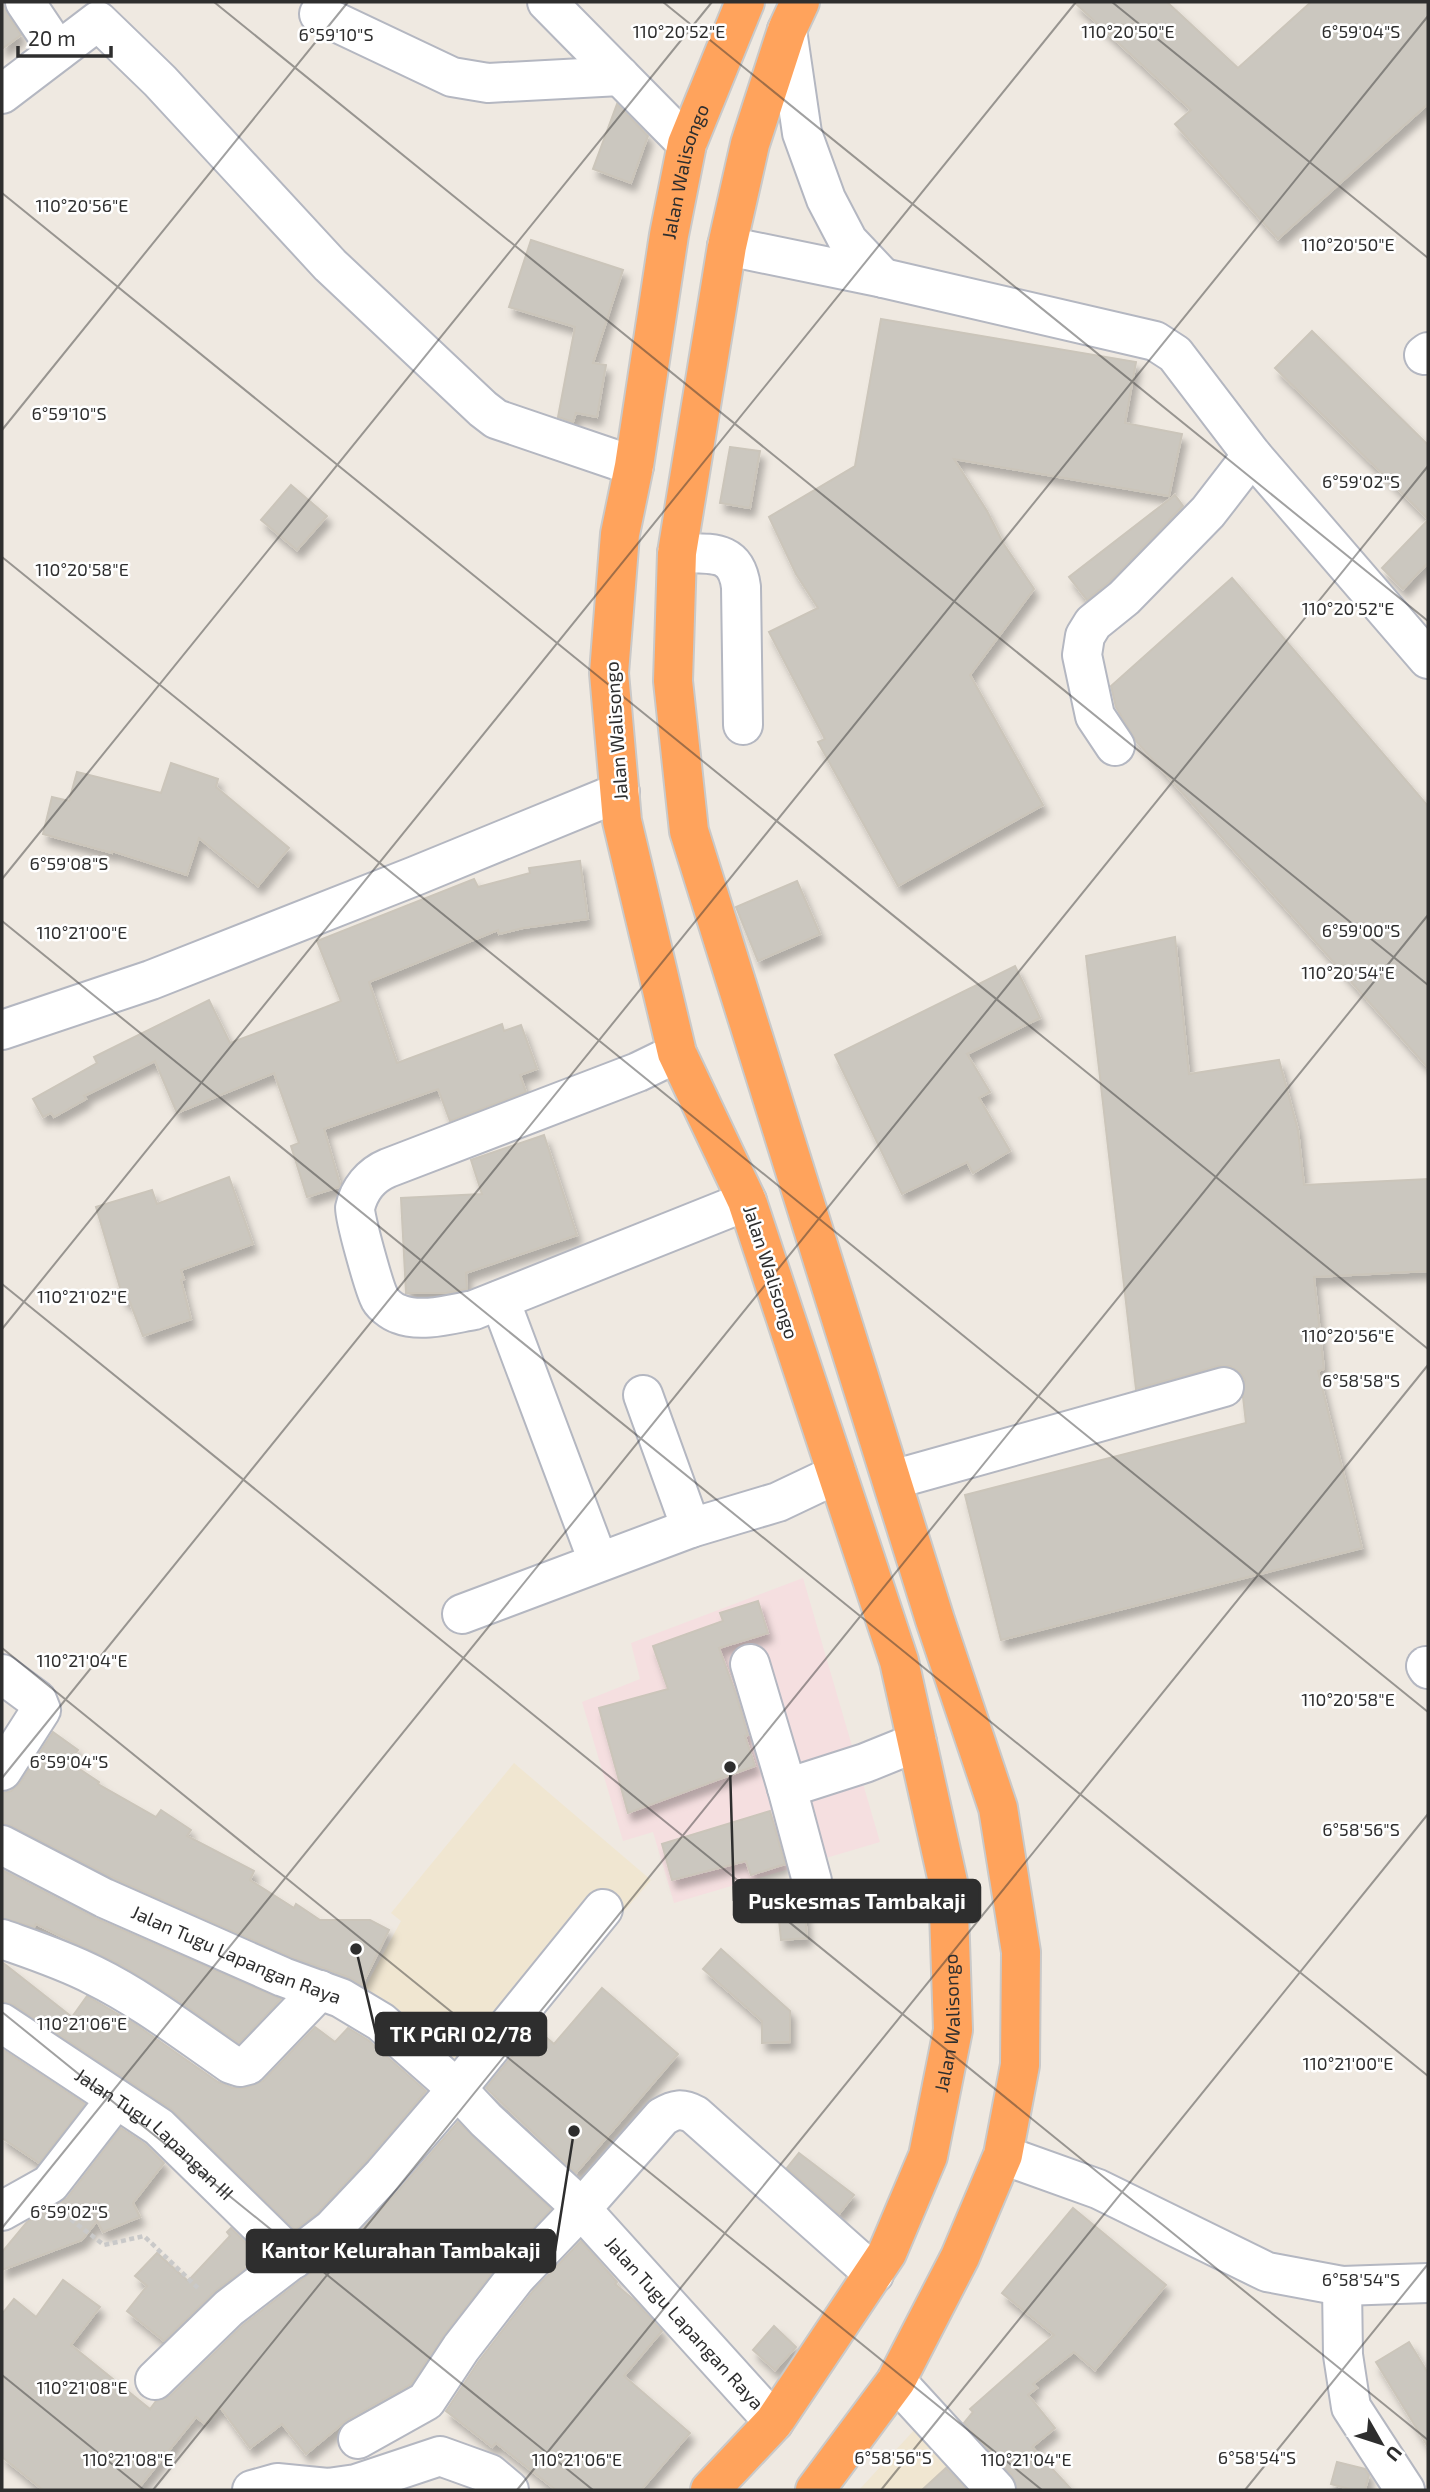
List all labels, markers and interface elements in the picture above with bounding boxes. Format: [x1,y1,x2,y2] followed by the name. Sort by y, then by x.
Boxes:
[18,14,110,58] scale bar
[633,20,725,42] text: 110°20'52"E
[1081,20,1175,42] text: 110°20'50"E
[1322,20,1400,42] text: 6°59'04"S
[298,23,374,45] text: 6°59'10"S
[28,25,76,50] text: 20 m
[656,100,713,241] street label: Jalan Walisongo
[36,194,128,216] text: 110°20'56"E
[1301,233,1395,255] text: 110°20'50"E
[31,402,107,424] text: 6°59'10"S
[1322,470,1400,492] text: 6°59'02"S
[35,558,129,580] text: 110°20'58"E
[1302,597,1394,619] text: 110°20'52"E
[599,661,632,801] street label: Jalan Walisongo
[30,852,108,874] text: 6°59'08"S
[1322,919,1400,941] text: 6°59'00"S
[37,921,127,943] text: 110°21'00"E
[1301,961,1395,983] text: 110°20'54"E
[739,1202,804,1342] street label: Jalan Walisongo
[37,1285,127,1307] text: 110°21'02"E
[1302,1324,1394,1346] text: 110°20'56"E
[1322,1369,1400,1391] text: 6°58'58"S
[36,1649,128,1671] text: 110°21'04"E
[1301,1688,1395,1710] text: 110°20'58"E
[30,1750,108,1772] text: 6°59'04"S
[1322,1818,1400,1840] text: 6°58'56"S
[734,1880,980,1922] callout: Puskesmas Tambakaji
[748,1888,966,1913] text: Puskesmas Tambakaji
[128,1900,345,2008] street label: Jalan Tugu Lapangan Raya
[929,1953,964,2094] street label: Jalan Walisongo
[37,2012,127,2034] text: 110°21'06"E
[376,2013,546,2055] callout: TK PGRI 02/78
[390,2021,532,2046] text: TK PGRI 02/78
[1303,2052,1393,2074] text: 110°21'00"E
[71,2063,239,2204] street label: Jalan Tugu Lapangan III
[30,2200,108,2222] text: 6°59'02"S
[247,2230,555,2272] callout: Kantor Kelurahan Tambakaji
[601,2232,769,2414] street label: Jalan Tugu Lapangan Raya
[261,2237,541,2262] text: Kantor Kelurahan Tambakaji
[1322,2268,1400,2290] text: 6°58'54"S
[37,2376,127,2398] text: 110°21'08"E
[1346,2408,1416,2478] north arrow
[1382,2442,1408,2466] text: U
[854,2446,932,2468] text: 6°58'56"S
[1218,2446,1296,2468] text: 6°58'54"S
[83,2448,173,2470] text: 110°21'08"E
[532,2448,622,2470] text: 110°21'06"E
[980,2448,1072,2470] text: 110°21'04"E

